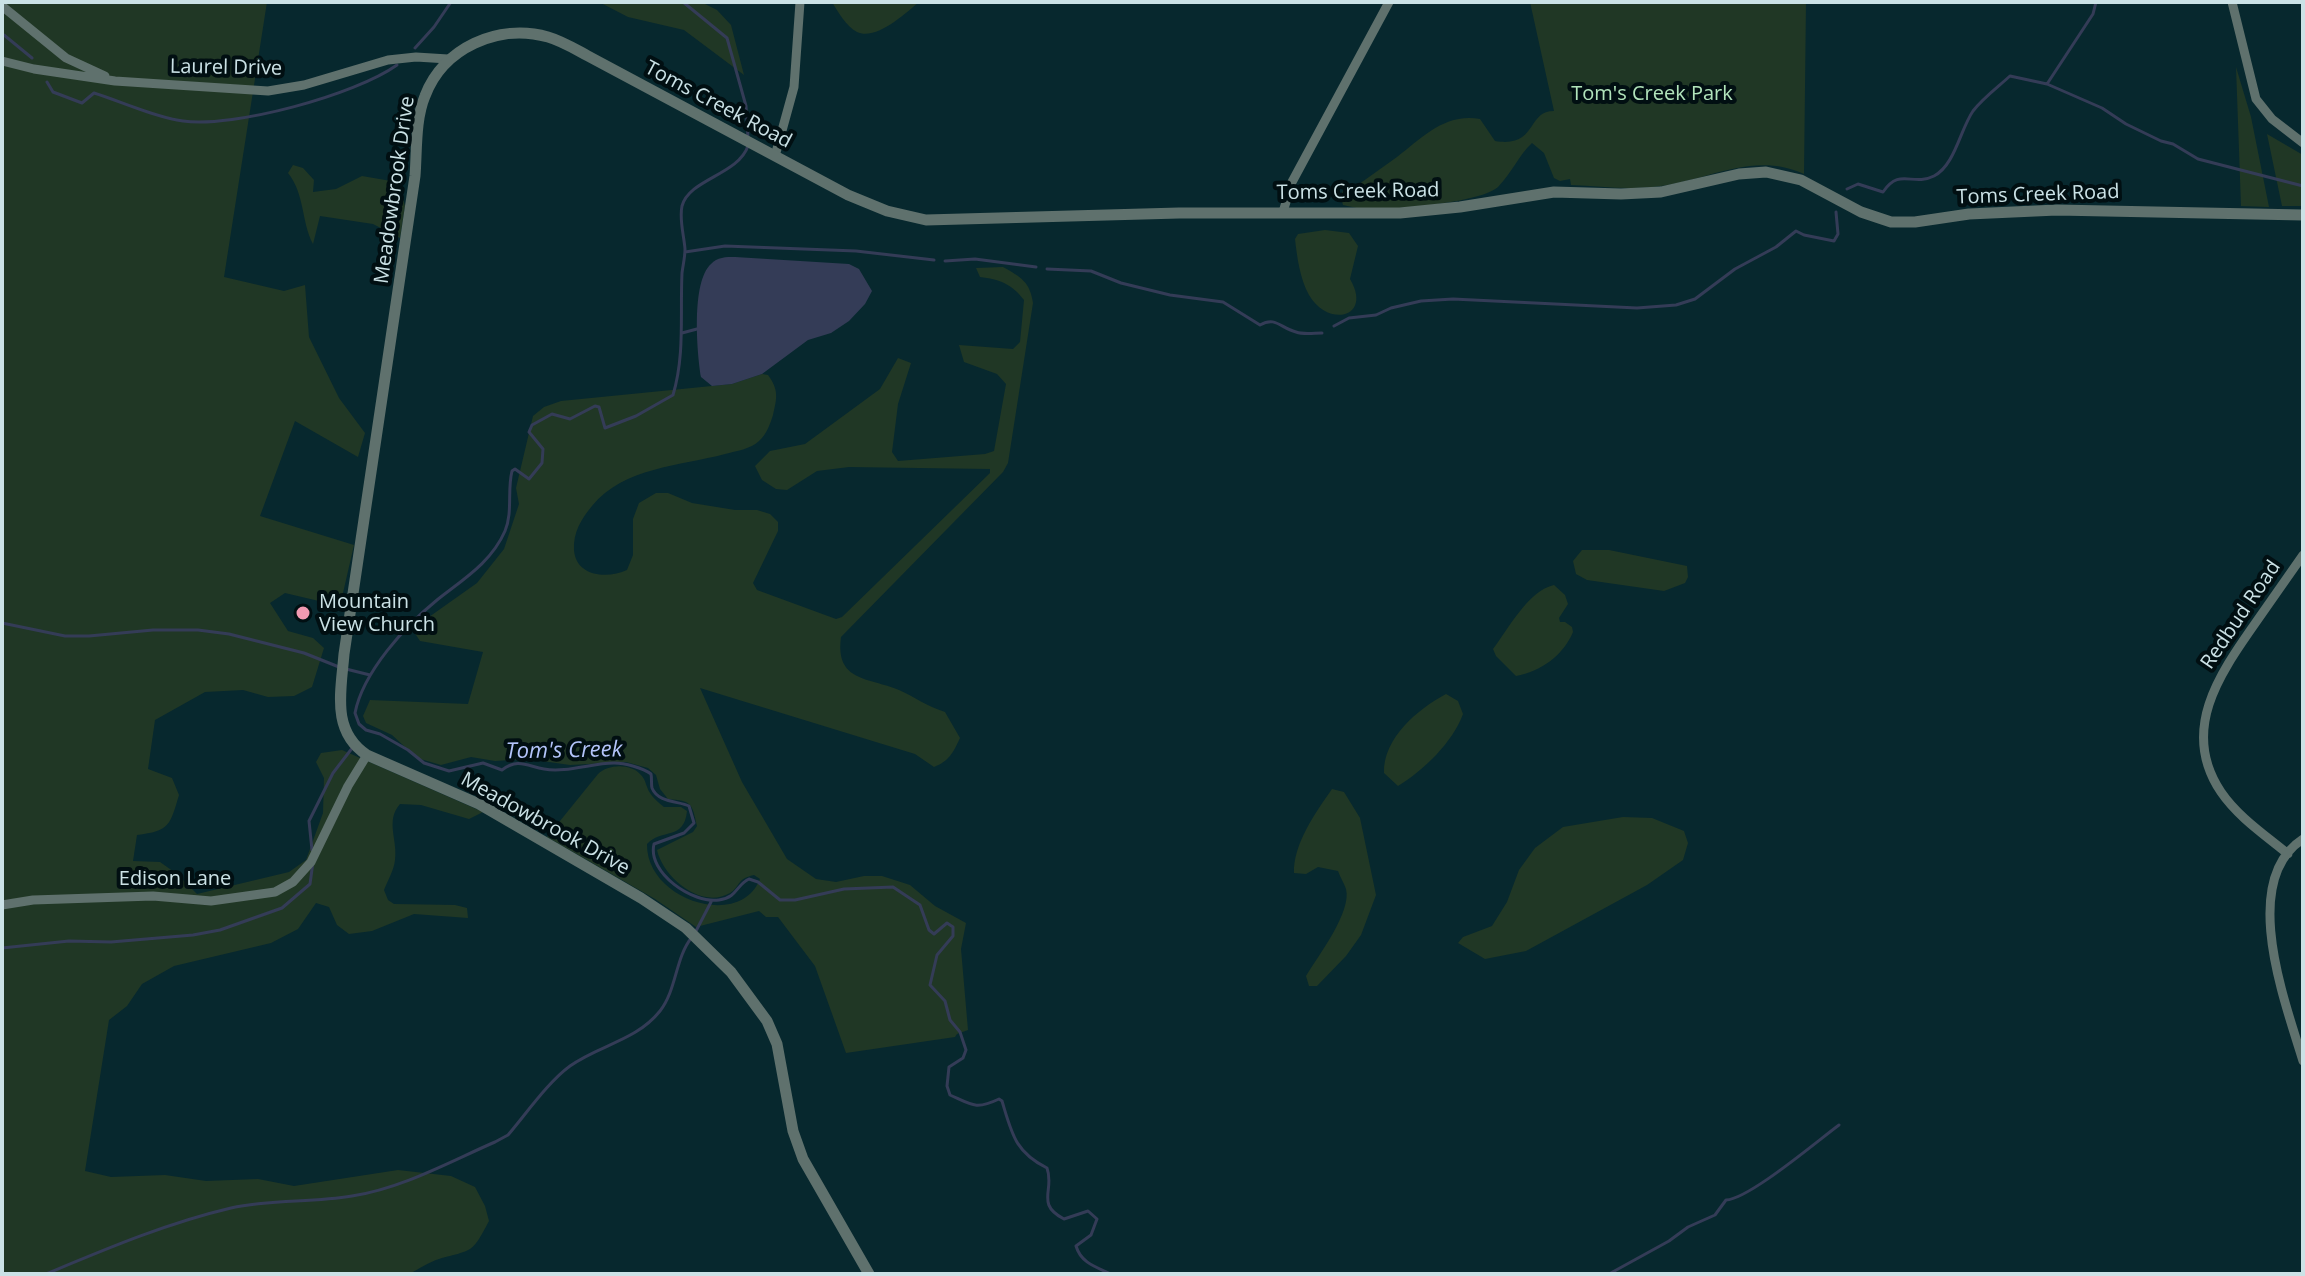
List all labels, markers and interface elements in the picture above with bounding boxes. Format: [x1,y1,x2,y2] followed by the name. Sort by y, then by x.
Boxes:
[170,55,282,81] street label: Laurel Drive
[640,56,796,154] street label: Toms Creek Road
[1571,82,1733,106] park label: Tom's Creek Park
[370,95,420,285] street label: Meadowbrook Drive
[1276,179,1440,205] street label: Toms Creek Road
[1956,180,2120,210] street label: Toms Creek Road
[2196,556,2286,674] street label: Redbud Road
[319,590,435,637] place label: Mountain View Church
[294,604,312,622] marker: Mountain View Church
[505,737,623,765] water label: Tom's Creek
[456,768,634,880] street label: Meadowbrook Drive
[119,867,231,891] street label: Edison Lane

